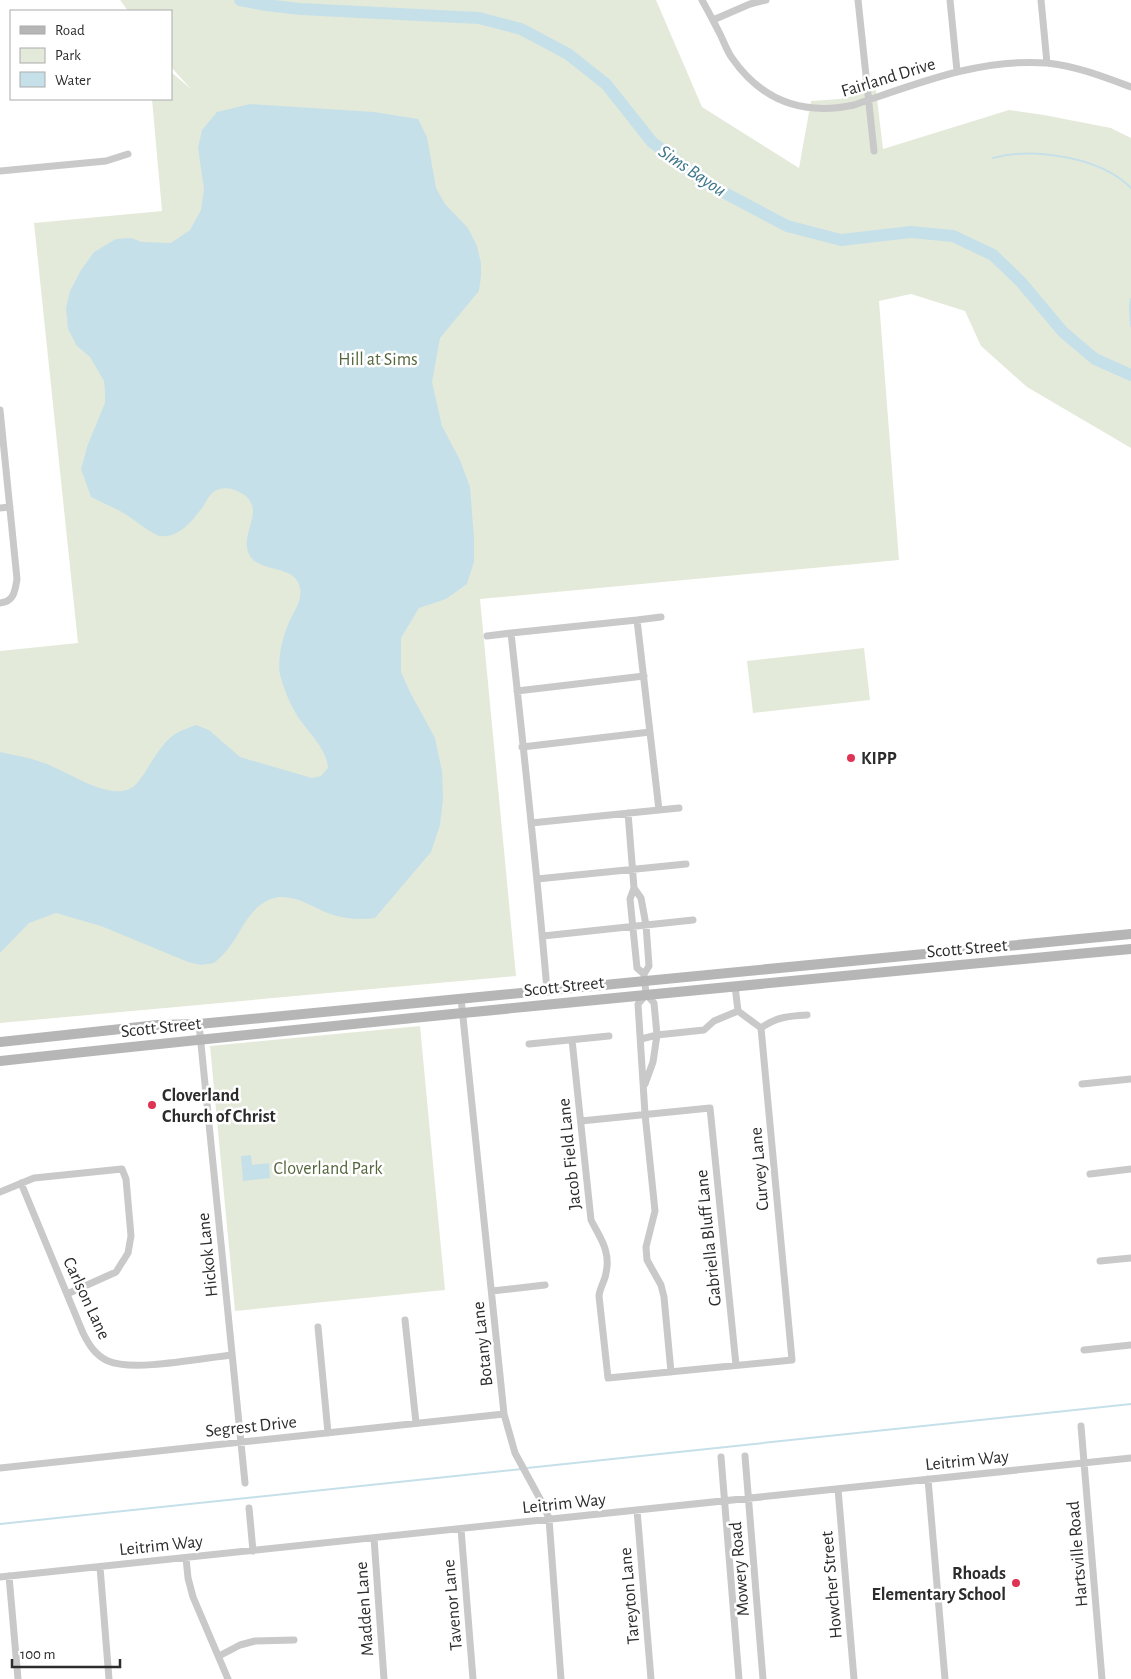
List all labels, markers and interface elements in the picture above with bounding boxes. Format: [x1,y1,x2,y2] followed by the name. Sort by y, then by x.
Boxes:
[10,10,172,100] legend
[55,23,85,38] text: Road
[55,48,81,63] text: Park
[839,55,937,101] street label: Fairland Drive
[55,73,91,88] text: Water
[655,142,729,201] water label: Sims Bayou
[338,351,418,369] park label: Hill at Sims
[861,750,897,768] place label: KIPP
[845,752,857,764] marker: KIPP
[926,936,1008,961] street label: Scott Street
[523,974,605,1000] street label: Scott Street
[120,1015,202,1041] street label: Scott Street
[162,1087,276,1126] place label: Cloverland Church of Christ
[555,1097,585,1210] street label: Jacob Field Lane
[146,1099,158,1111] marker: Cloverland Church of Christ
[747,1126,773,1211] street label: Curvey Lane
[273,1160,383,1178] park label: Cloverland Park
[693,1169,725,1307] street label: Gabriella Bluff Lane
[195,1212,221,1298] street label: Hickok Lane
[59,1254,113,1342] street label: Carlson Lane
[470,1301,496,1387] street label: Botany Lane
[204,1413,298,1441] street label: Segrest Drive
[924,1448,1010,1474] street label: Leitrim Way
[521,1491,607,1517] street label: Leitrim Way
[1064,1500,1092,1608] street label: Hartsville Road
[727,1521,753,1617] street label: Mowery Road
[818,1530,846,1640] street label: Howcher Street
[118,1533,204,1559] street label: Leitrim Way
[617,1547,643,1645] street label: Tareyton Lane
[440,1559,466,1651] street label: Tavenor Lane
[353,1561,377,1657] street label: Madden Lane
[871,1565,1006,1604] place label: Rhoads Elementary School
[1010,1577,1022,1589] marker: Rhoads Elementary School
[12,1636,120,1668] scale bar
[20,1647,55,1662] text: 100 m

